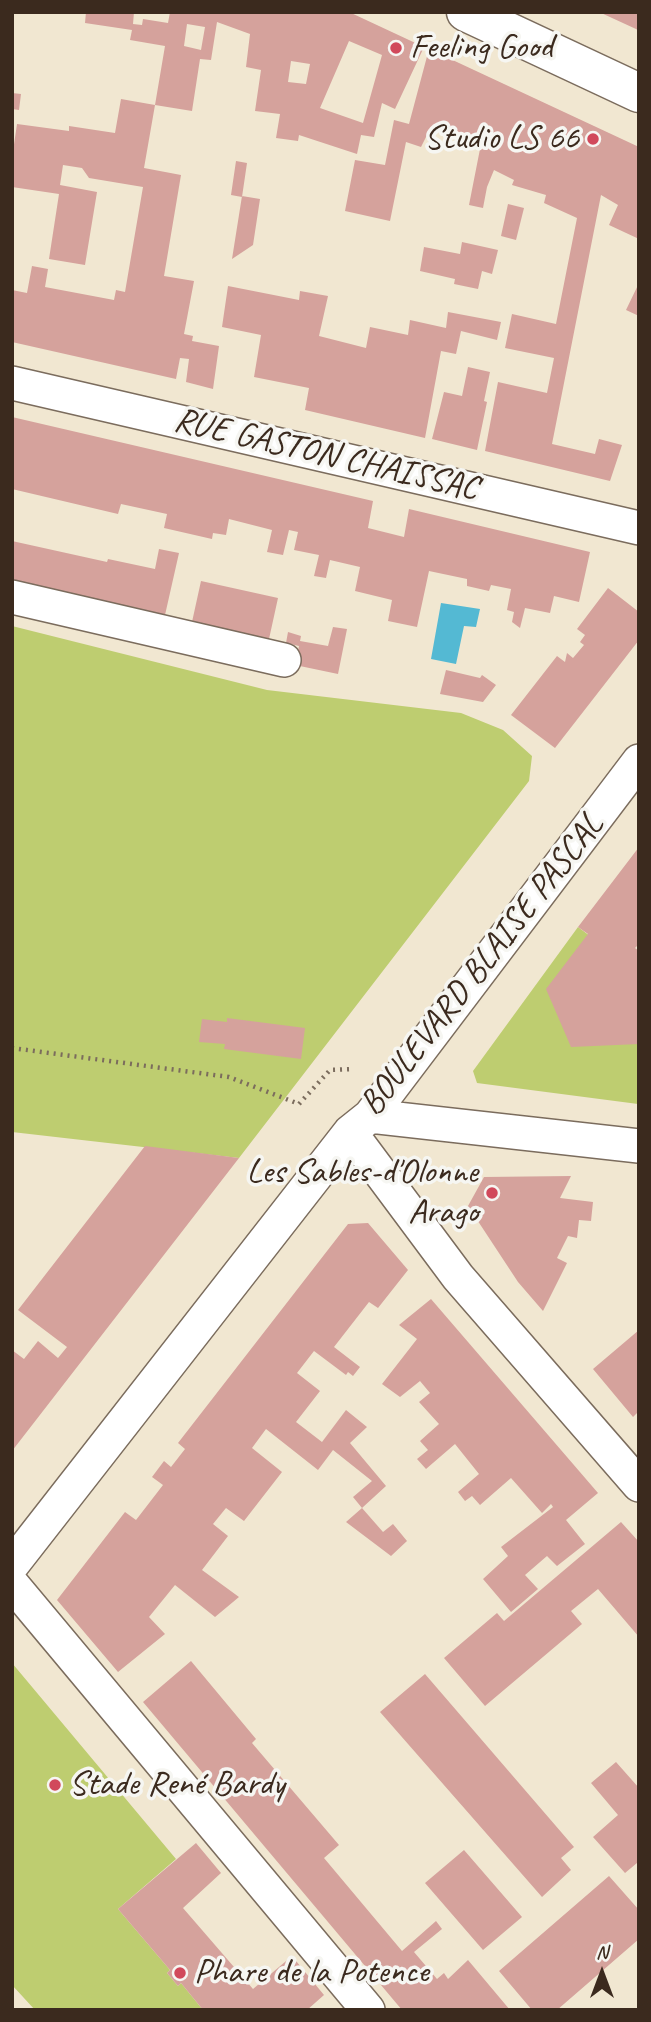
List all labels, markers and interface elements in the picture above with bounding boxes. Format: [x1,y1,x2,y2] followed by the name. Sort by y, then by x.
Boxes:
[410,27,553,69] place label: Feeling Good
[388,40,404,56] marker: Feeling Good
[424,118,579,160] place label: Studio LS 66
[585,131,601,147] marker: Studio LS 66
[170,400,482,510] street label: RUE GASTON CHAISSAC
[351,806,613,1124] street label: BOULEVARD BLAISE PASCAL
[246,1152,478,1234] place label: Les Sables-d'Olonne Arago
[484,1185,500,1201] marker: Les Sables-d'Olonne Arago
[69,1764,284,1806] place label: Stade René Bardy
[47,1777,63,1793] marker: Stade René Bardy
[567,1938,637,2008] north arrow
[596,1940,608,1964] text: N
[194,1952,429,1994] place label: Phare de la Potence
[172,1965,188,1981] marker: Phare de la Potence

